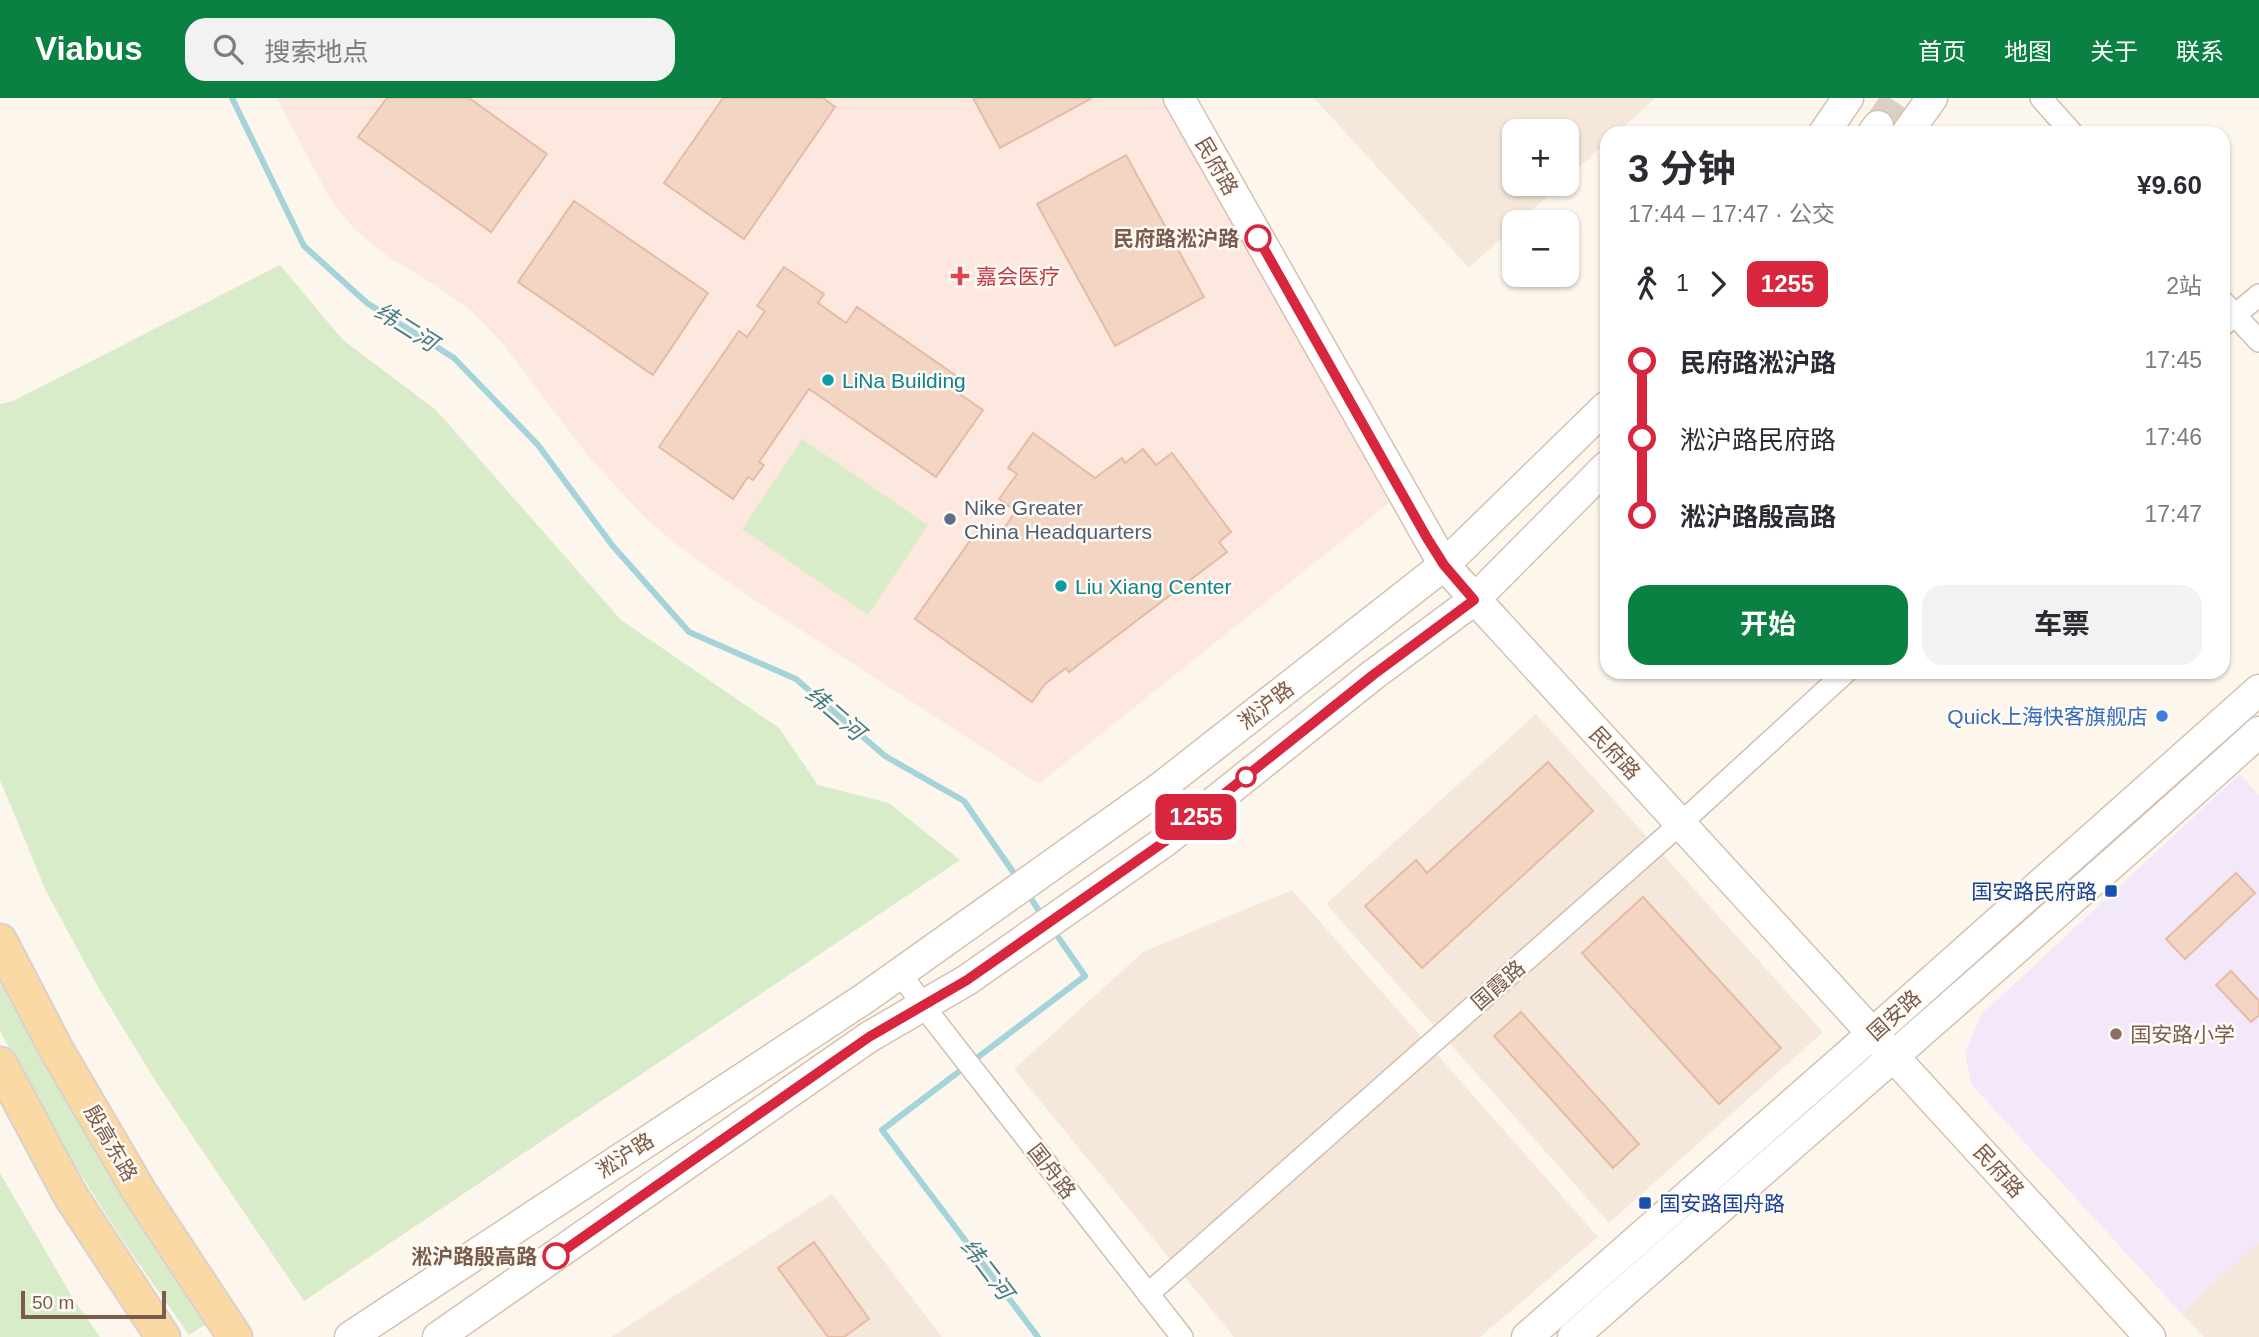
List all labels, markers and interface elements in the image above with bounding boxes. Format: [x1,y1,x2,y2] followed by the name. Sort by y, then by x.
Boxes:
[185,18,675,81] search box
[35,30,143,67] text: Viabus
[209,30,247,68] icon: search
[265,37,369,67] text: 搜索地点
[1918,38,1966,65] text: 首页
[2004,38,2052,65] text: 地图
[2090,38,2138,65] text: 关于
[2176,38,2224,65] text: 联系
[1502,119,1579,287] map controls
[1502,119,1579,196] button: +
[1191,133,1243,199] street label: 民府路
[1628,148,1736,190] text: 3 分钟
[2137,170,2202,200] text: ¥9.60
[1628,201,1835,227] text: 17:44 – 17:47 · 公交
[1502,210,1579,287] button: −
[1245,225,1271,251] marker: 民府路淞沪路
[1113,227,1239,250] place label: 民府路淞沪路
[976,265,1060,288] place label: 嘉会医疗
[1628,265,1666,303] icon: walk
[1699,265,1737,303] icon: forward
[950,266,970,286] marker: 嘉会医疗
[1676,270,1689,296] text: 1
[1761,270,1814,297] text: 1255
[2166,273,2202,299] text: 2站
[370,298,446,358] water label: 纬二河
[2144,347,2202,373] text: 17:45
[1680,348,1836,378] text: 民府路淞沪路
[842,369,966,392] place label: LiNa Building
[820,372,836,388] marker: LiNa Building
[2144,424,2202,450] text: 17:46
[1680,425,1836,455] text: 淞沪路民府路
[964,496,1152,543] place label: Nike Greater China Headquarters
[2144,501,2202,527] text: 17:47
[1680,502,1836,532] text: 淞沪路殷高路
[942,511,958,527] marker: Nike Greater China Headquarters
[1075,575,1231,598] place label: Liu Xiang Center
[1053,578,1069,594] marker: Liu Xiang Center
[1628,585,1908,665] button: 开始
[1922,585,2202,665] button: 车票
[1234,677,1298,733] street label: 淞沪路
[800,681,873,748] water label: 纬二河
[1947,705,2148,728] place label: Quick上海快客旗舰店
[2154,708,2170,724] marker: Quick上海快客旗舰店
[1585,722,1645,784] street label: 民府路
[1236,767,1256,787] unlabelled marker
[1147,794,1245,840] line badge: 1255
[1169,803,1223,830] text: 1255
[1971,880,2097,903] place label: 国安路民府路
[2103,883,2119,899] marker: 国安路民府路
[1467,956,1529,1014] street label: 国霞路
[1863,985,1925,1045] street label: 国安路
[2130,1023,2235,1046] place label: 国安路小学
[2108,1026,2124,1042] marker: 国安路小学
[80,1101,142,1185] street label: 殷高东路
[592,1128,658,1182] street label: 淞沪路
[1024,1139,1080,1203] street label: 国舟路
[1969,1140,2029,1202] street label: 民府路
[1659,1192,1785,1215] place label: 国安路国舟路
[1637,1195,1653,1211] marker: 国安路国舟路
[956,1234,1021,1308] water label: 纬二河
[543,1243,569,1269] marker: 淞沪路殷高路
[411,1245,537,1268] place label: 淞沪路殷高路
[21,1288,166,1320] scale bar
[32,1292,74,1313] text: 50 m

